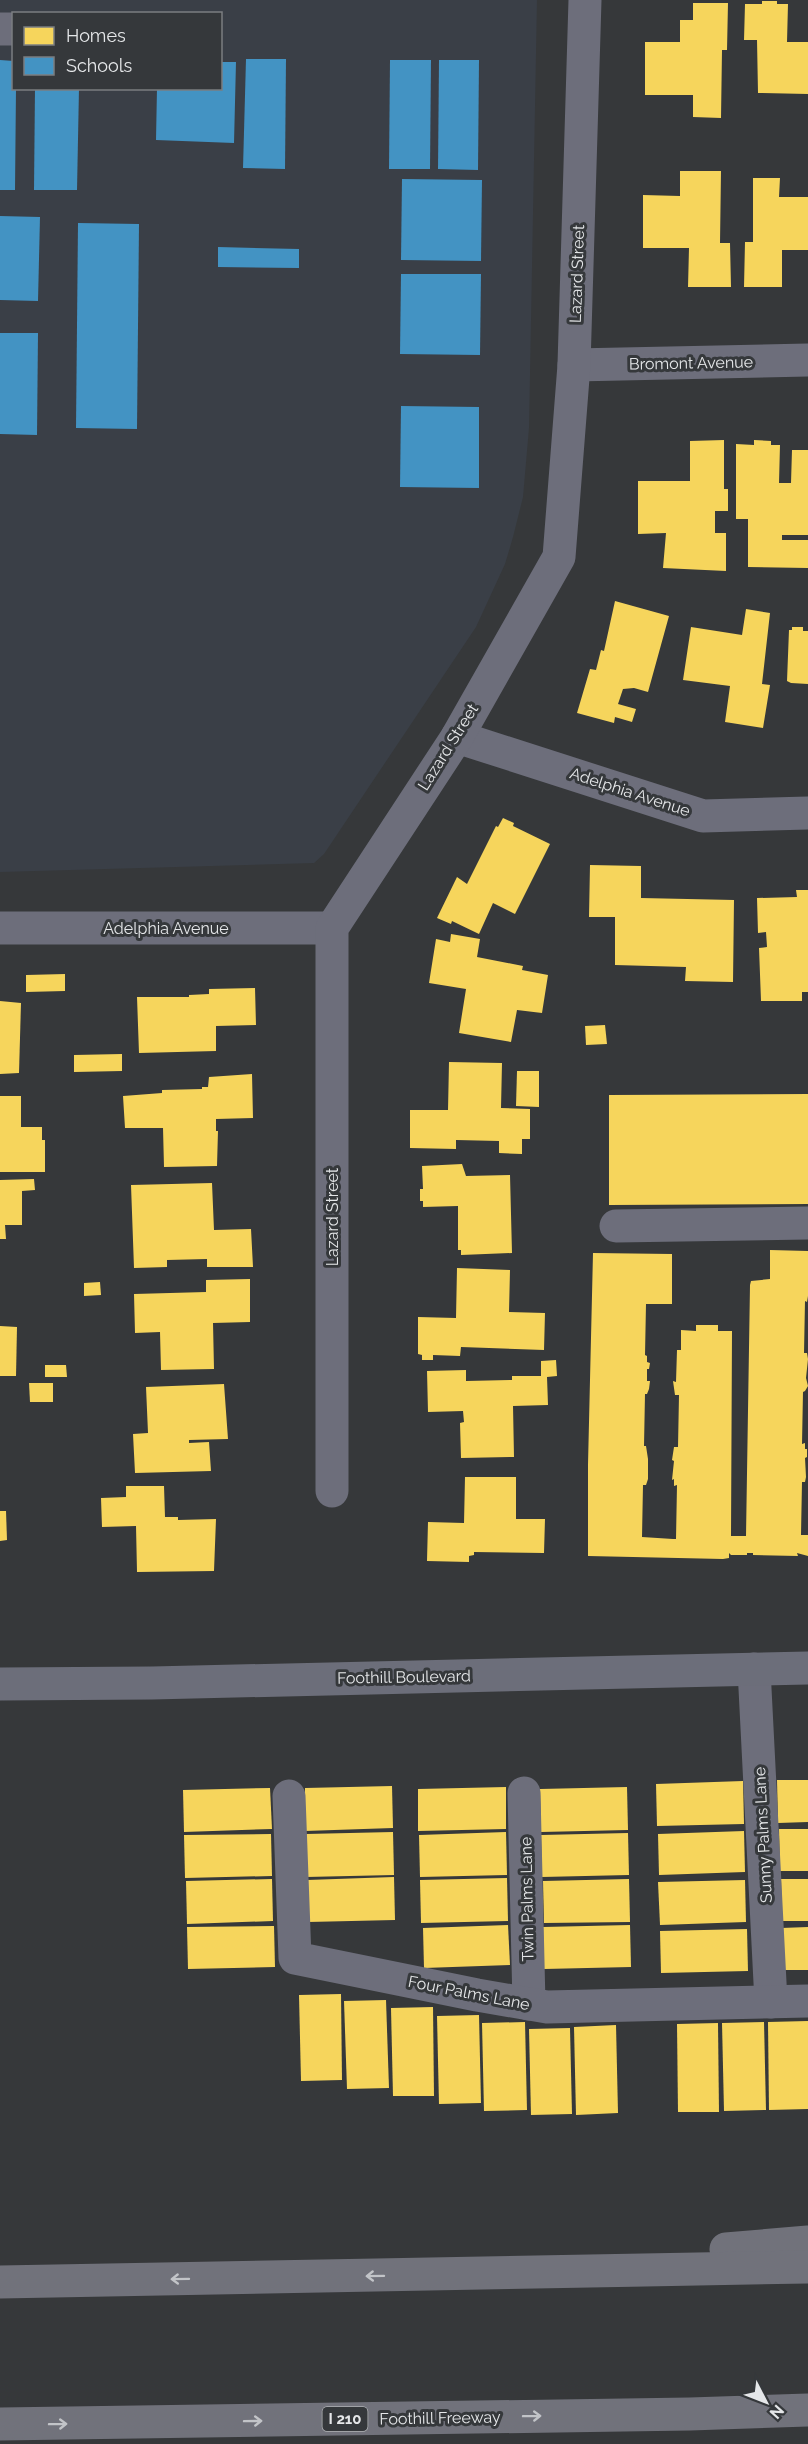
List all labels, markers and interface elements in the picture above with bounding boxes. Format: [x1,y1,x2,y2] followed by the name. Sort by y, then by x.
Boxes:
[12,12,222,90] legend
[66,25,126,46] text: Homes
[66,55,133,76] text: Schools
[566,224,588,324] street label: Lazard Street
[629,352,753,374] street label: Bromont Avenue
[414,700,482,794] street label: Lazard Street
[567,764,693,820] street label: Adelphia Avenue
[103,919,229,938] street label: Adelphia Avenue
[323,1167,342,1266] street label: Lazard Street
[337,1666,471,1688] street label: Foothill Boulevard
[750,1766,776,1904] street label: Sunny Palms Lane
[516,1837,538,1961] street label: Twin Palms Lane
[407,1972,531,2014] street label: Four Palms Lane
[365,2270,385,2282] one-way arrow
[170,2273,190,2285] one-way arrow
[736,2372,796,2432] north arrow
[766,2401,788,2423] text: N
[322,2407,368,2431] road number: I 210
[379,2407,501,2429] street label: Foothill Freeway
[522,2411,542,2422] one-way arrow
[243,2415,263,2426] one-way arrow
[48,2418,68,2429] one-way arrow

